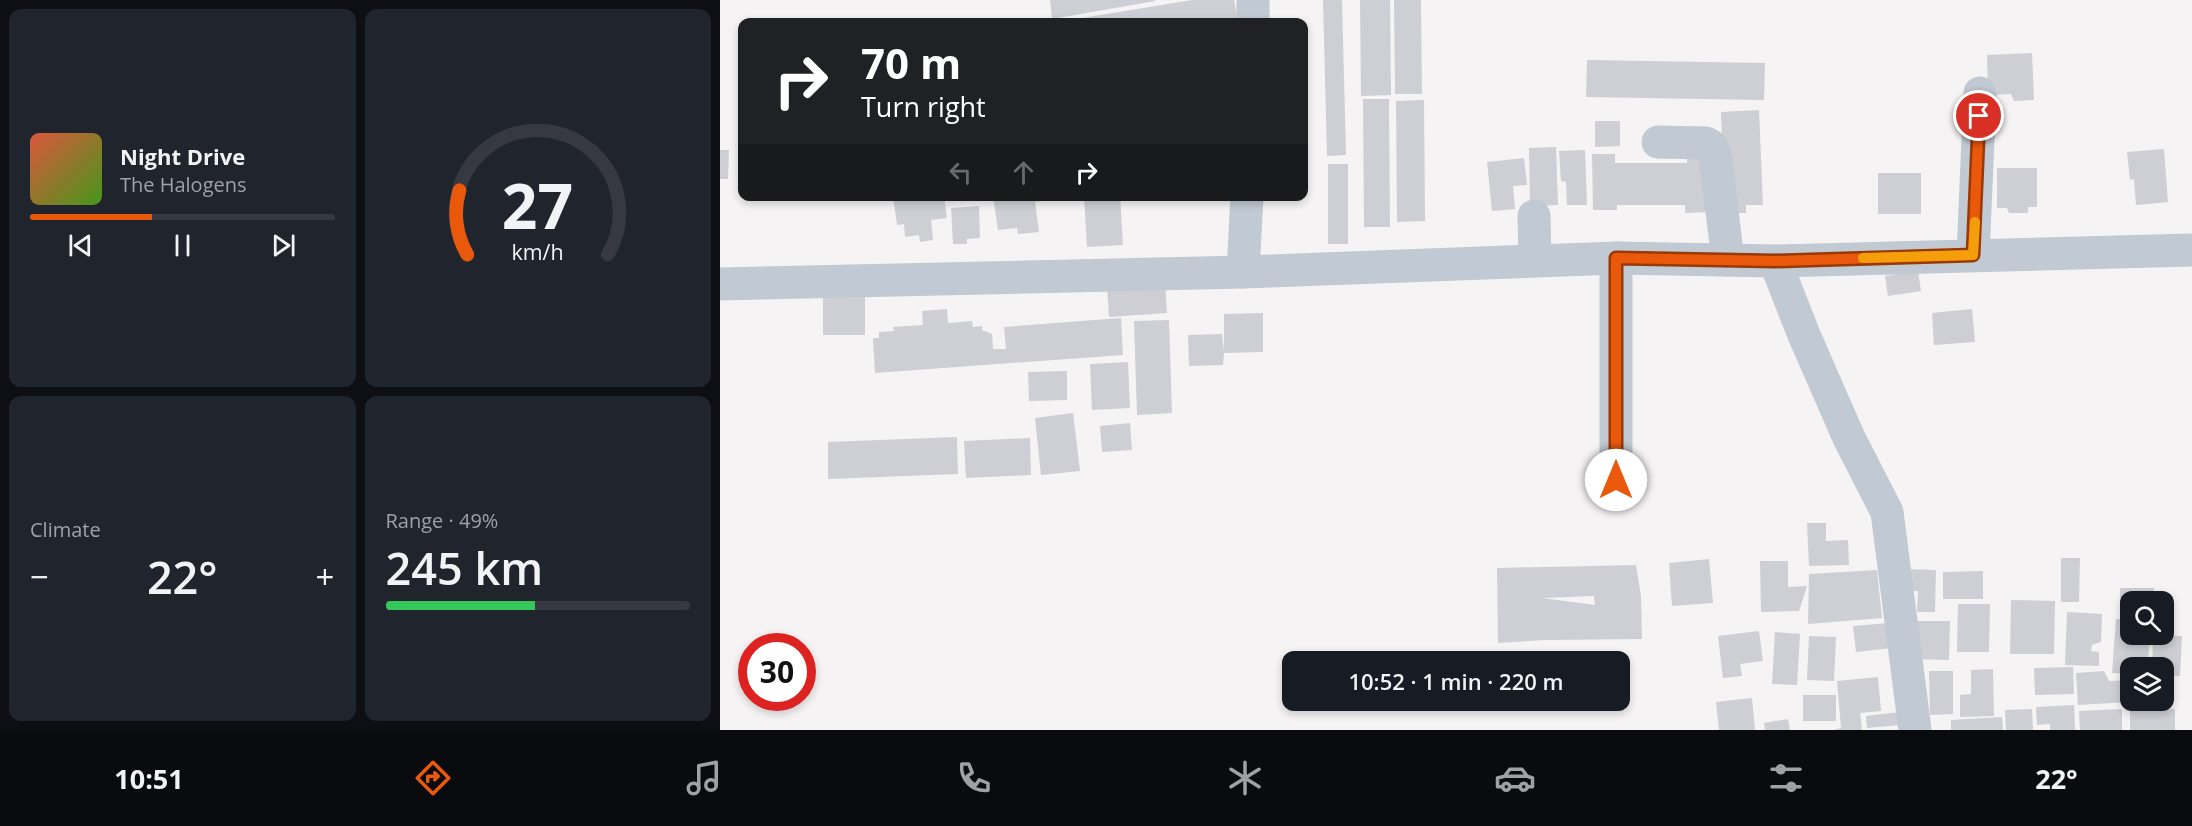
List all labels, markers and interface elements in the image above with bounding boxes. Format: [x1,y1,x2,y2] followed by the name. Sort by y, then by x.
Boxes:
[861,34,961,91] text: 70 m
[762,42,840,120] icon: right
[861,88,986,125] text: Turn right
[1953,90,2004,141] pin
[1962,99,1995,132] icon: arrive
[120,141,245,171] text: Night Drive
[944,156,977,189] icon: left
[1007,156,1040,189] icon: ahead
[1070,156,1103,189] icon: right
[502,162,573,247] text: 27
[120,171,247,198] text: The Halogens
[64,229,97,262] icon: previous
[166,229,199,262] icon: pause
[267,229,300,262] icon: next
[512,237,564,266] text: km/h
[1584,448,1648,512] position arrow
[386,507,498,534] text: Range · 49%
[30,516,101,543] text: Climate
[386,537,543,598] text: 245 km
[147,546,218,607] text: 22°
[30,554,49,599] text: −
[316,554,334,599] text: +
[2120,591,2174,711] map controls
[2120,591,2174,645] button: search
[738,633,816,711] speed limit sign: 30
[2120,657,2174,711] button: layers
[1348,666,1564,696] text: 10:52 · 1 min · 220 m
[412,757,454,799] icon: directions
[683,757,725,799] icon: music
[953,757,995,799] icon: phone
[1224,757,1266,799] icon: climate
[1494,757,1536,799] icon: car
[1765,757,1807,799] icon: filters
[114,760,184,797] text: 10:51
[2035,760,2078,797] text: 22°

